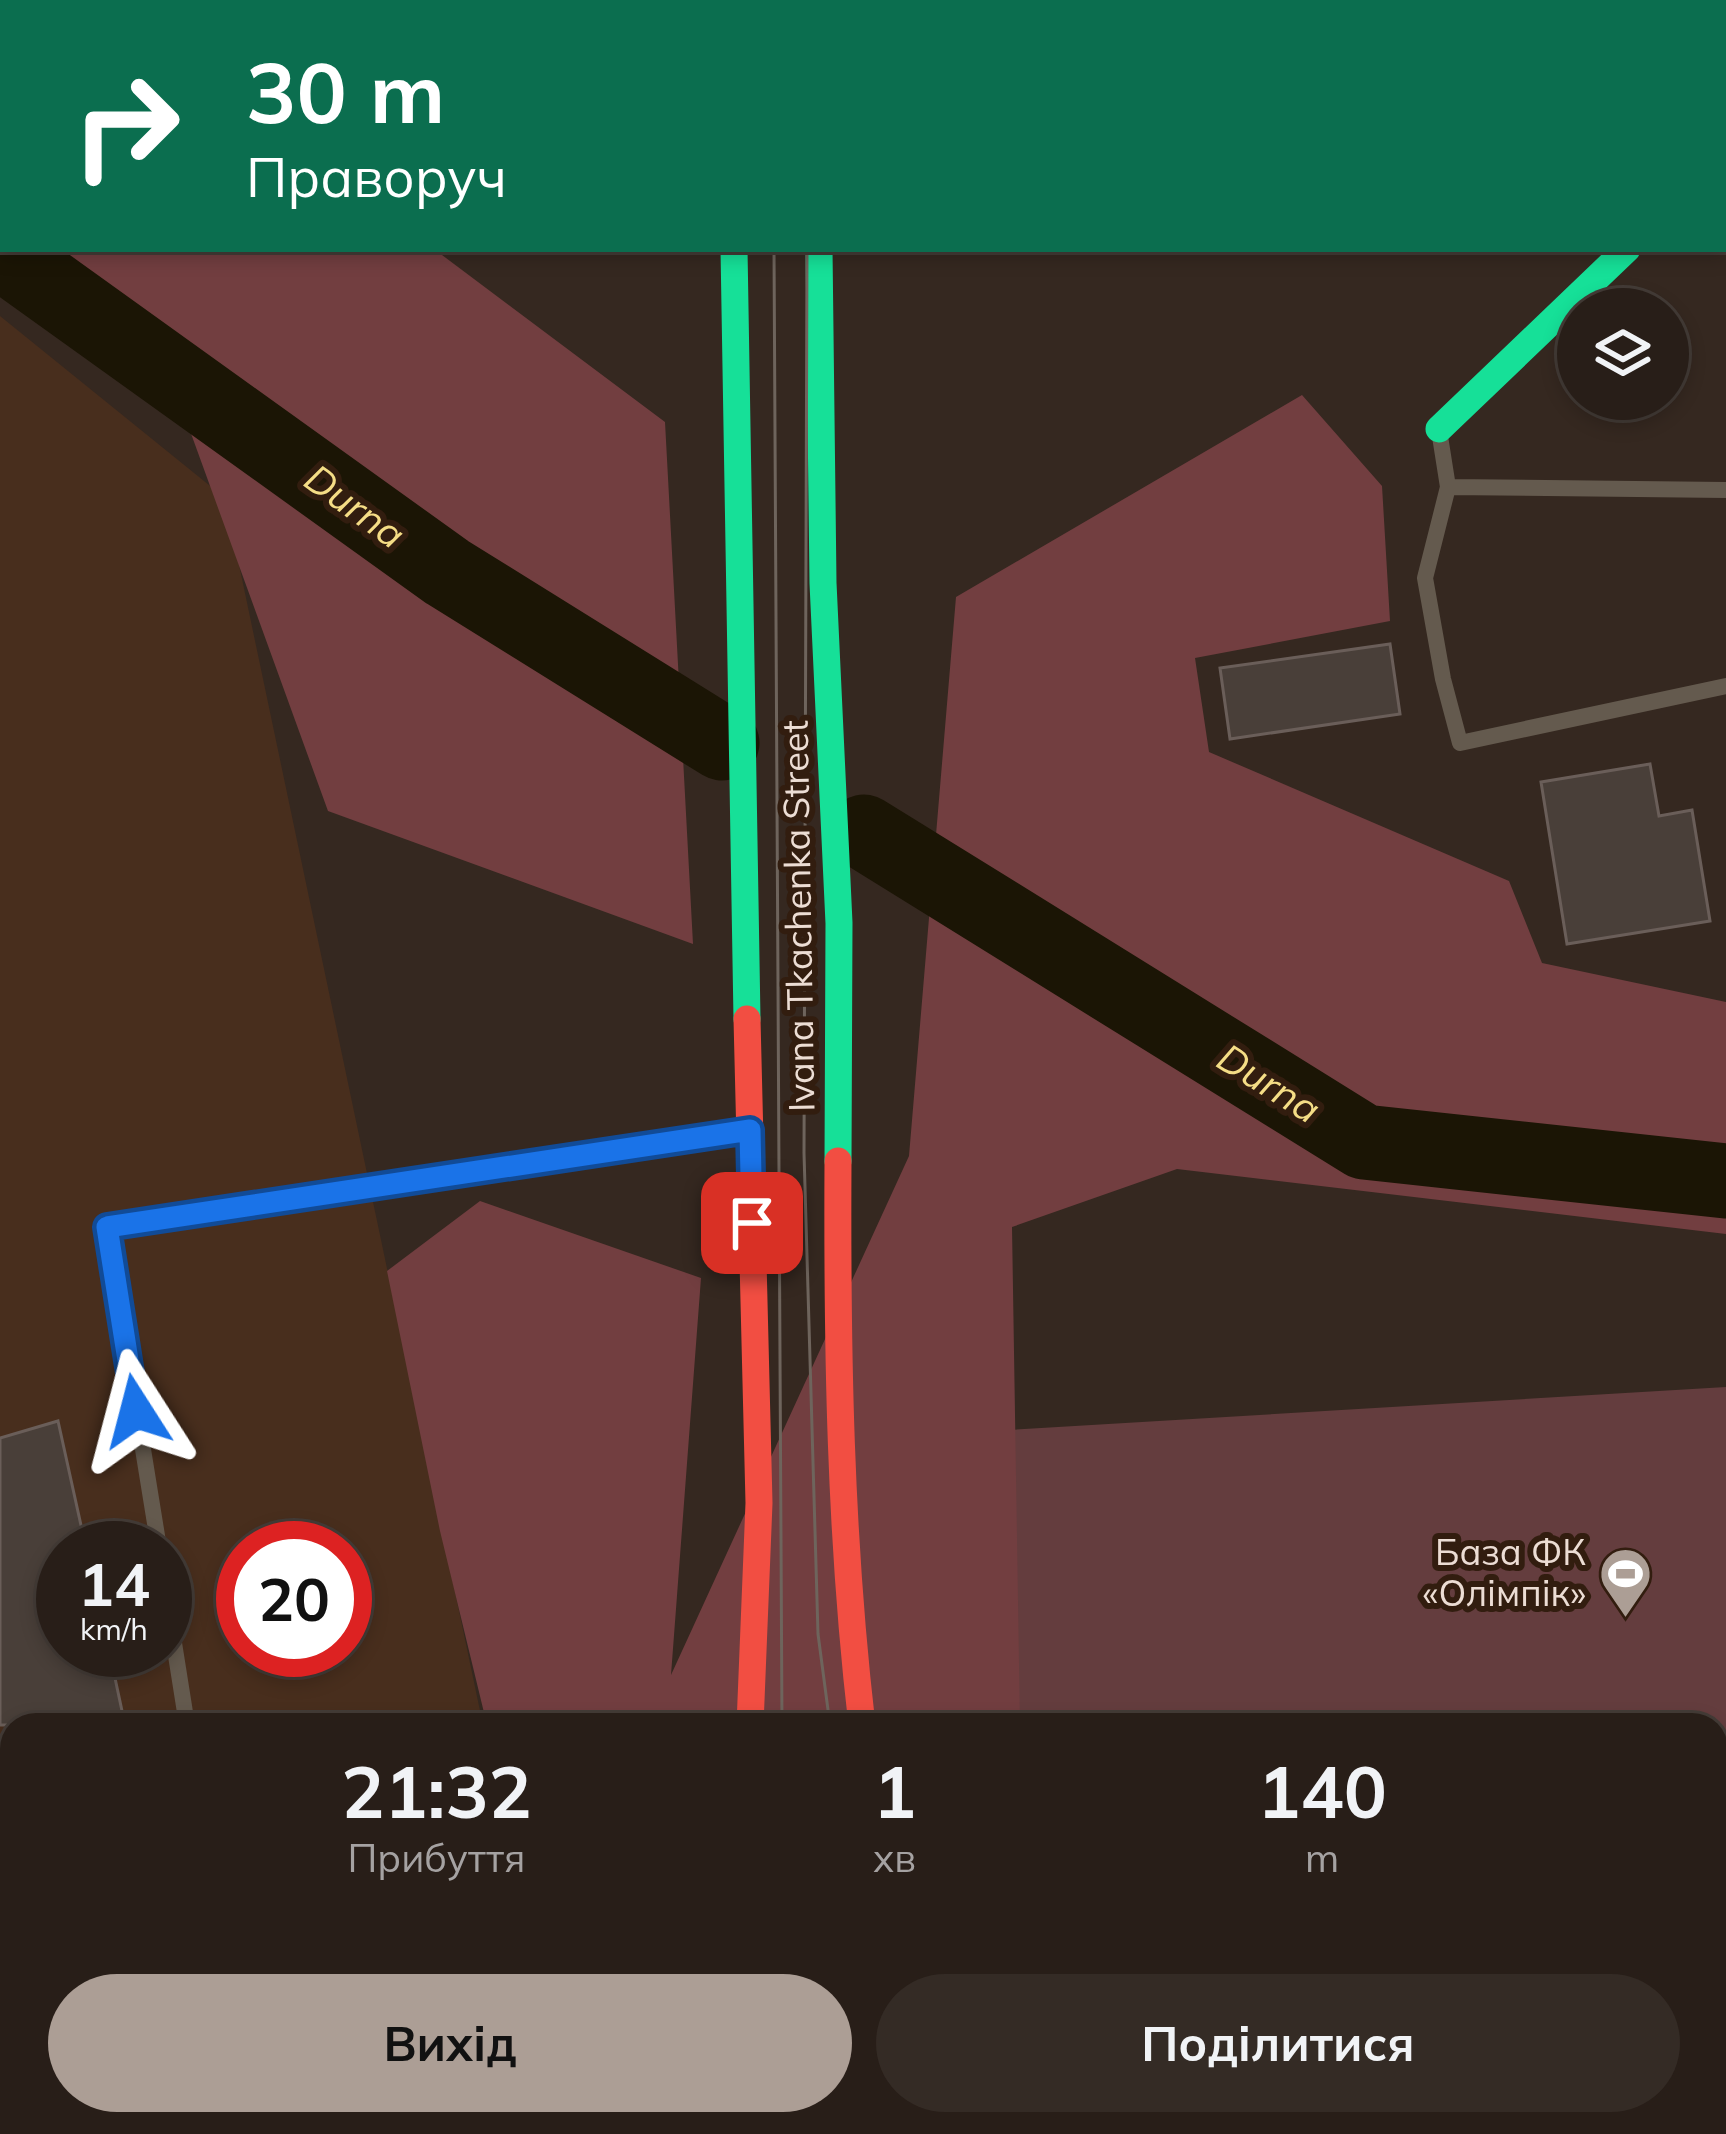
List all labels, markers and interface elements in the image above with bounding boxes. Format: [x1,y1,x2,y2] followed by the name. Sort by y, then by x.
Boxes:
[246,39,445,144] text: 30 m
[48,48,204,204] icon: right
[246,143,507,211] text: Праворуч
[1557,288,1689,420] map controls
[1557,288,1689,420] button: layers
[296,453,415,558] water label: Durna
[772,720,823,1112] street label: Ivana Tkachenka Street
[1209,1032,1330,1133] water label: Durna
[701,1172,803,1274] pin
[719,1190,785,1256] icon: arrive
[73,1348,199,1474] position arrow
[216,1521,372,1677] speed limit sign: 20
[1423,1529,1586,1615] place label: База ФК «Олімпік»
[1597,1545,1653,1619] sports icon: База ФК «Олімпік»
[78,1546,150,1621] text: 14
[80,1610,148,1648] text: km/h
[341,1746,532,1836] text: 21:32
[873,1746,916,1836] text: 1
[1257,1746,1387,1836] text: 140
[348,1833,525,1882] text: Прибуття
[873,1833,916,1882] text: хв
[1305,1833,1339,1882] text: m
[48,1974,852,2112] button: Вихід
[876,1974,1680,2112] button: Поділитися

